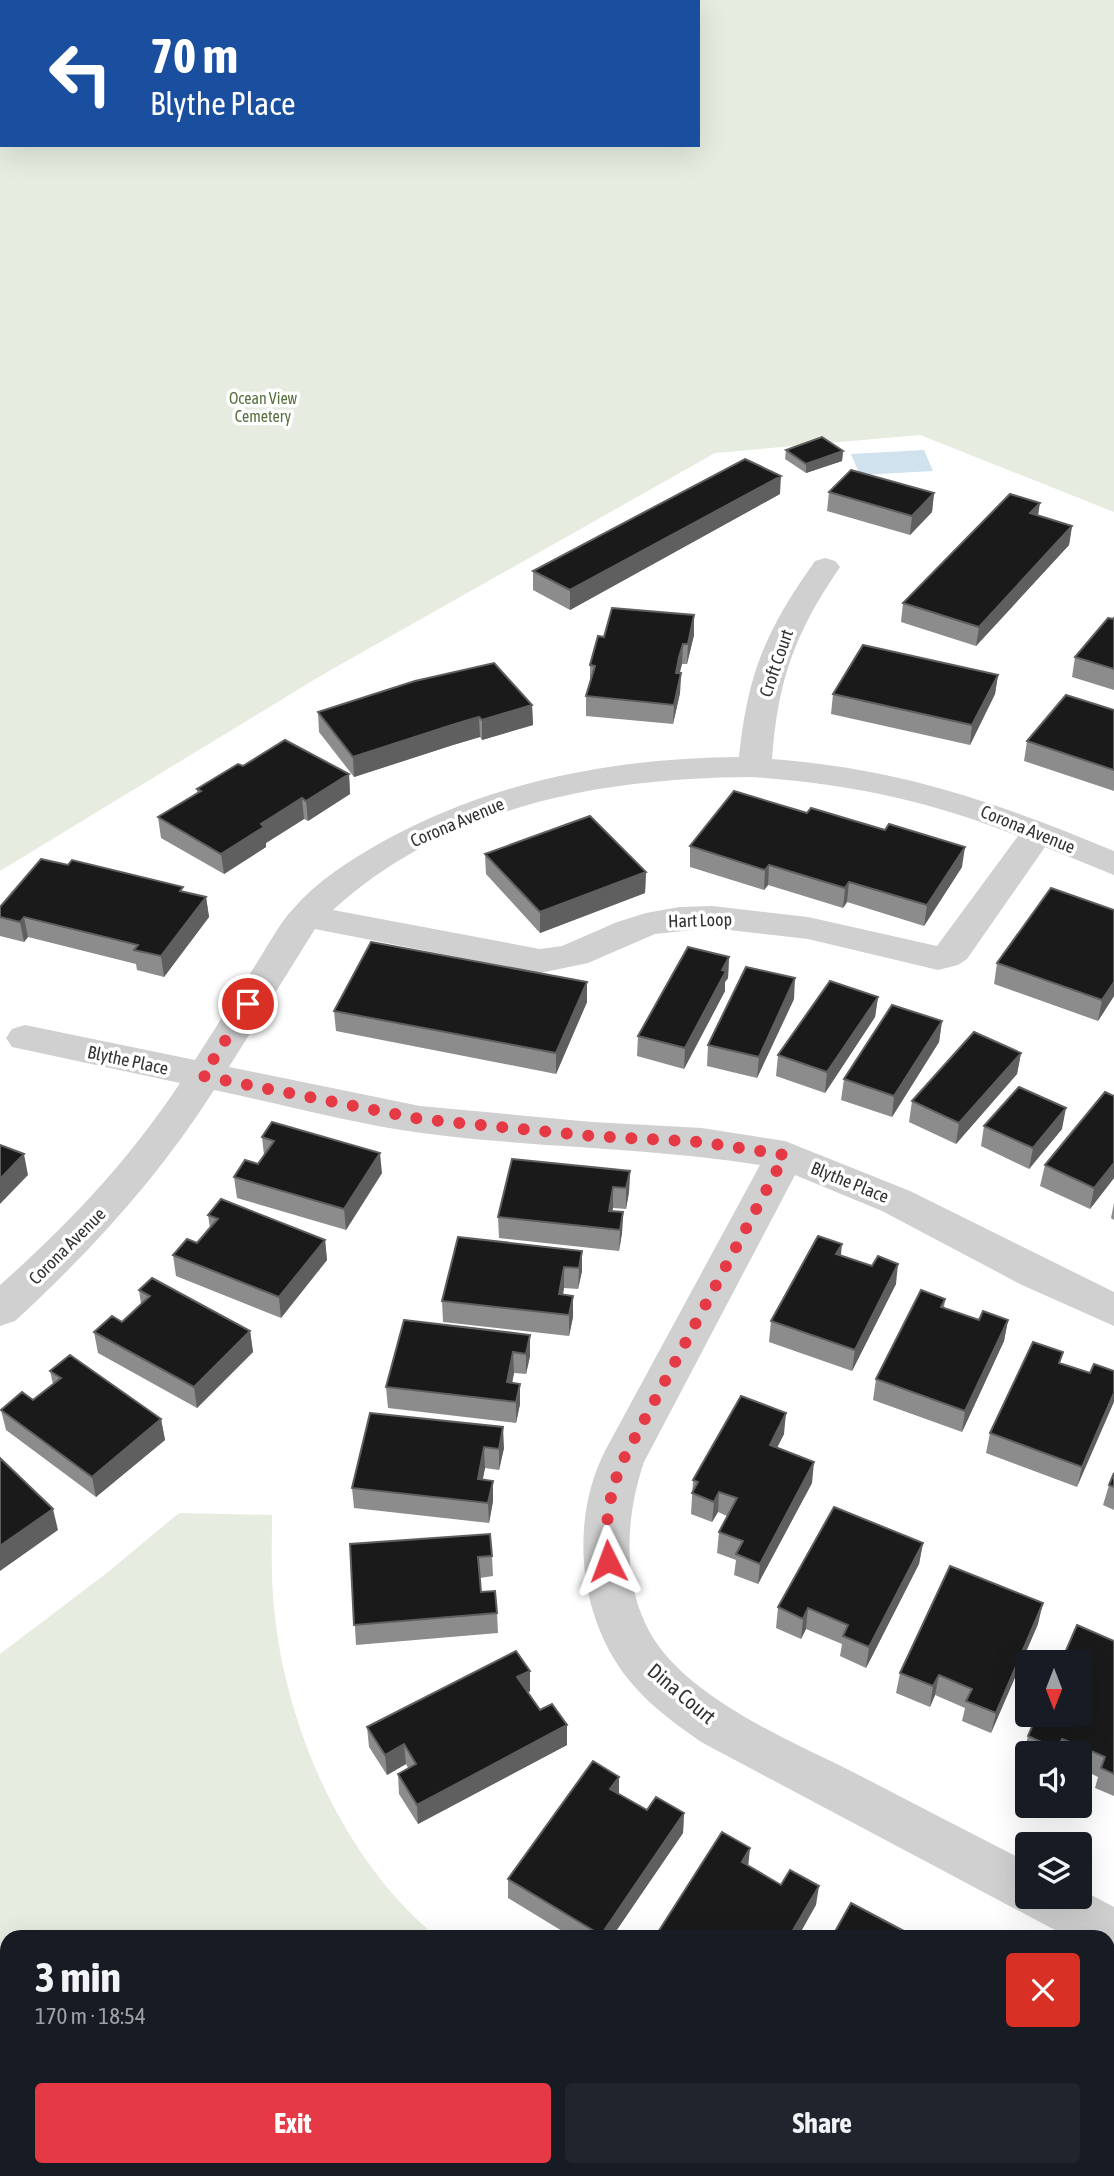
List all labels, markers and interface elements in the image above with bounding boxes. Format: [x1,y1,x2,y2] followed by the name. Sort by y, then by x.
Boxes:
[150,27,238,83] text: 70 m
[35,28,126,119] icon: left
[150,85,296,122] text: Blythe Place
[229,389,297,426] park label: Ocean View Cemetery
[755,626,797,700] street label: Croft Court
[407,793,507,851] street label: Corona Avenue
[978,801,1078,857] street label: Corona Avenue
[668,908,732,932] street label: Hart Loop
[218,974,278,1034] pin
[229,985,267,1023] icon: arrive
[86,1041,170,1079] street label: Blythe Place
[808,1157,892,1207] street label: Blythe Place
[24,1203,110,1289] street label: Corona Avenue
[571,1524,645,1598] position arrow
[1015,1650,1092,1727] north arrow
[1015,1650,1092,1909] map controls
[643,1658,721,1728] street label: Dina Court
[1015,1741,1092,1818] button: sound
[1015,1832,1092,1909] button: layers
[35,1953,121,2001] text: 3 min
[1006,1953,1080,2027] button: close
[35,2003,146,2029] text: 170 m · 18:54
[35,2083,551,2163] button: Exit
[565,2083,1080,2163] button: Share

